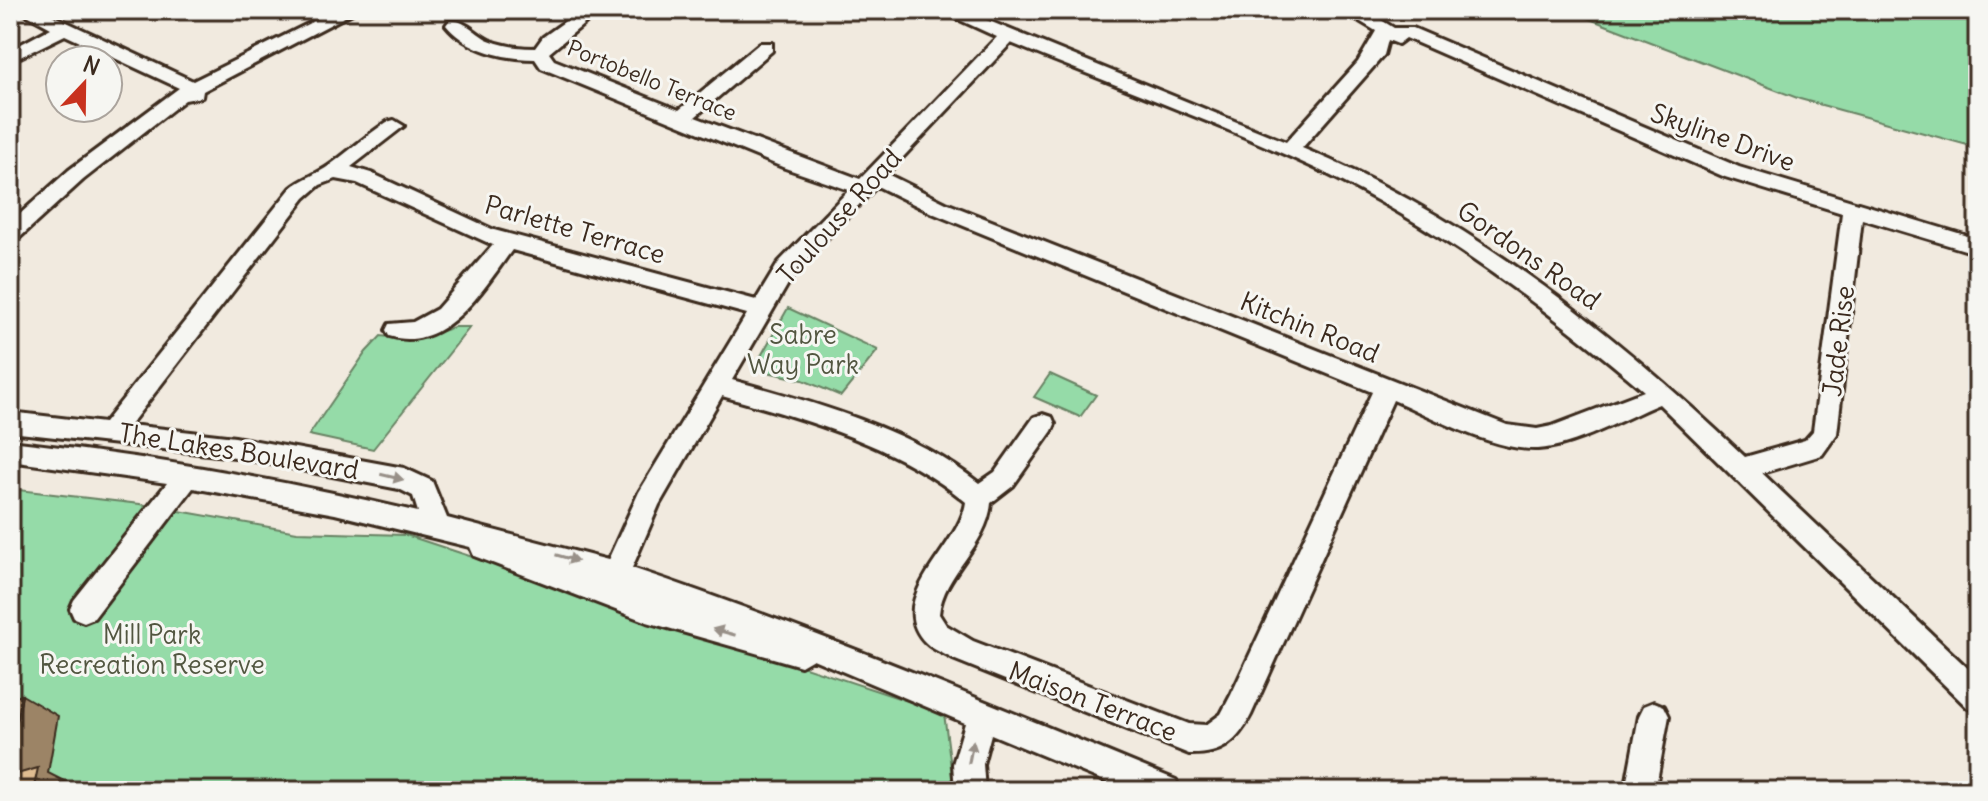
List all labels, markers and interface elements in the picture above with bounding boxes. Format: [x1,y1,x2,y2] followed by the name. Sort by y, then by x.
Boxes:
[563,33,741,127] street label: Portobello Terrace
[44,44,124,124] north arrow
[79,50,104,81] text: N
[1646,96,1800,178] street label: Skyline Drive
[770,142,908,290] street label: Toulouse Road
[481,188,669,270] street label: Parlette Terrace
[1451,193,1607,317] street label: Gordons Road
[1236,284,1384,370] street label: Kitchin Road
[1815,284,1861,398] street label: Jade Rise
[747,318,859,381] park label: Sabre Way Park
[117,416,361,486] street label: The Lakes Boulevard
[379,471,404,483] one-way arrow
[556,552,580,565] one-way arrow
[39,618,265,681] park label: Mill Park Recreation Reserve
[712,625,736,638] one-way arrow
[1004,654,1182,748] street label: Maison Terrace
[965,740,977,765] one-way arrow

